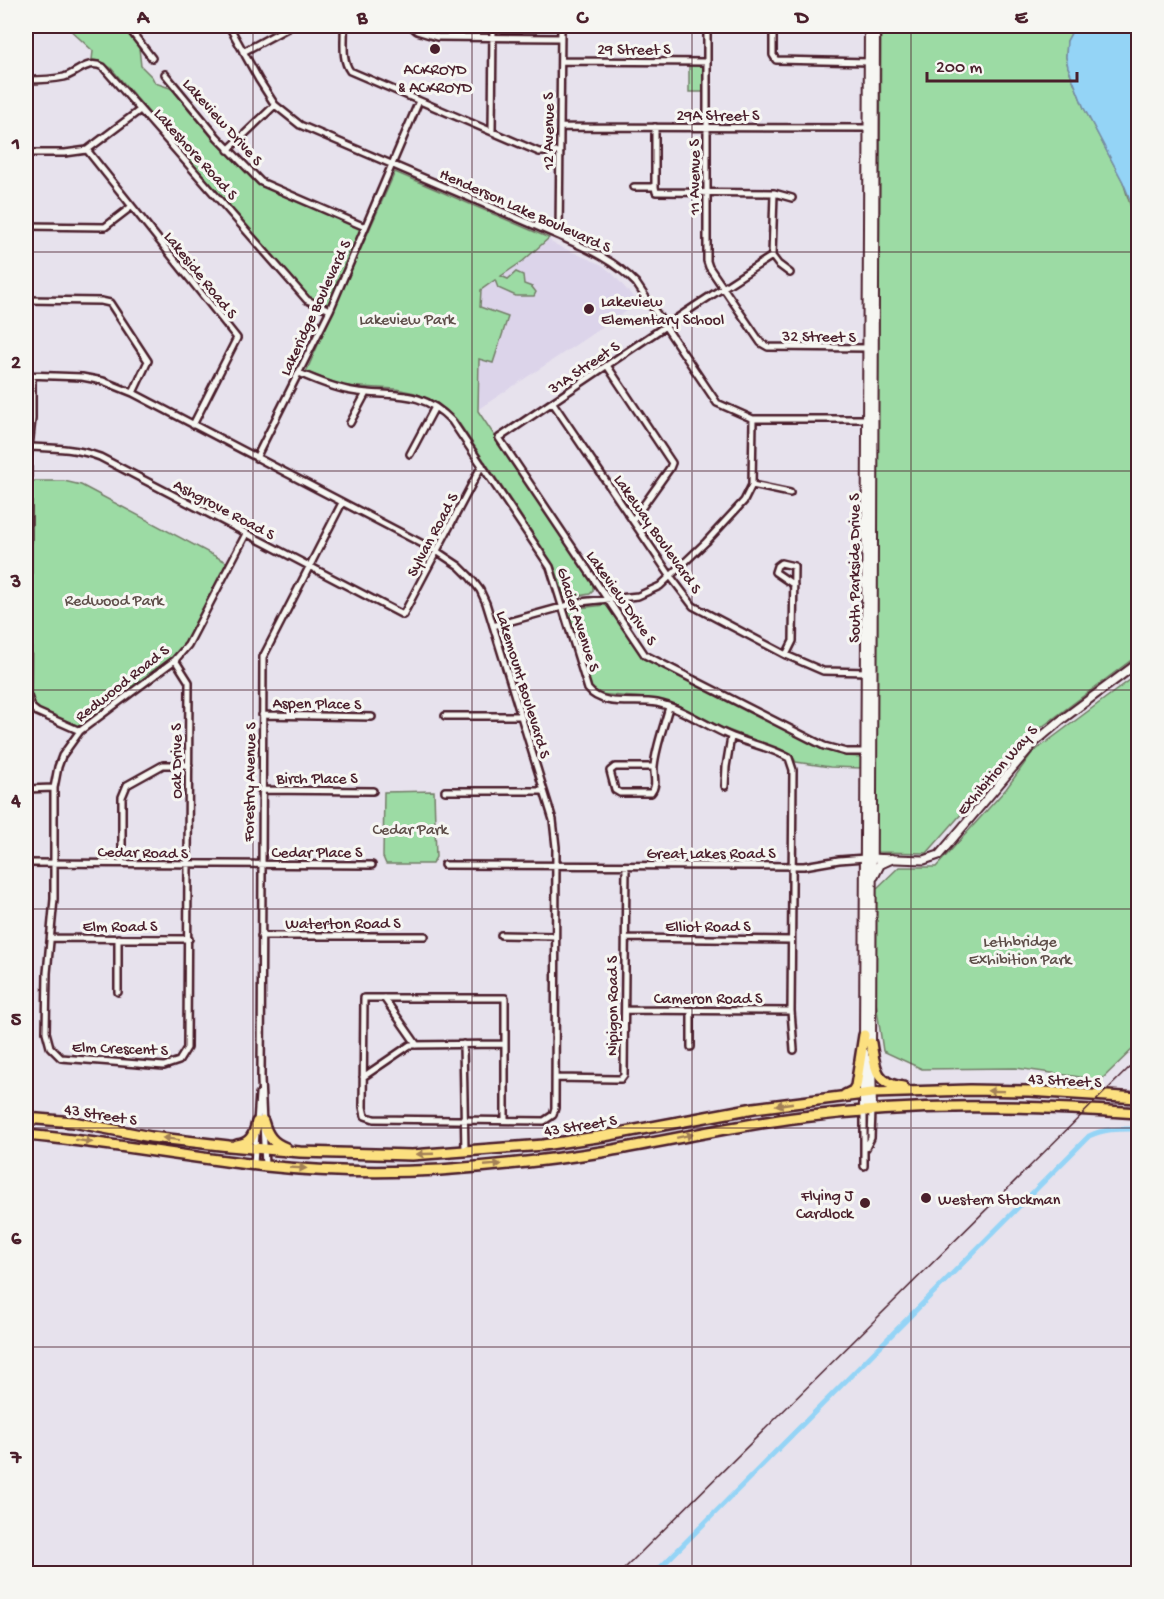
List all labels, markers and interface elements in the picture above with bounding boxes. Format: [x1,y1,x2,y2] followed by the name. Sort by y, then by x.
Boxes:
[136,8,151,31] text: A
[356,8,368,31] text: B
[576,8,590,31] text: C
[793,8,809,31] text: D
[1015,8,1029,31] text: E
[428,42,442,56] marker: ACKROYD & ACKROYD
[597,42,671,61] street label: 29 Street S
[927,45,1077,83] scale bar
[936,58,983,79] text: 200 m
[398,62,473,99] place label: ACKROYD & ACKROYD
[177,76,266,171] street label: Lakeview Drive S
[541,92,560,171] street label: 12 Avenue S
[148,106,241,206] street label: Lakeshore Road S
[677,108,760,127] street label: 29A Street S
[11,134,20,157] text: 1
[687,138,706,216] street label: 11 Avenue S
[436,166,614,259] street label: Henderson Lake Boulevard S
[158,229,241,324] street label: Lakeside Road S
[277,237,357,379] street label: Lakeridge Boulevard S
[601,294,724,331] place label: Lakeview Elementary School
[582,302,596,316] marker: Lakeview Elementary School
[359,312,457,331] park label: Lakeview Park
[781,328,857,349] street label: 32 Street S
[545,338,625,400] street label: 31A Street S
[11,353,21,376] text: 2
[608,472,705,599] street label: Lakeway Boulevard S
[169,476,278,546] street label: Ashgrove Road S
[404,490,464,581] street label: Sylvan Road S
[847,493,866,643] street label: South Parkside Drive S
[580,548,660,650] street label: Lakeview Drive S
[551,566,603,675] street label: Glacier Avenue S
[10,572,21,595] text: 3
[65,593,165,612] park label: Redwood Park
[490,609,553,762] street label: Lakemount Boulevard S
[72,642,175,727] street label: Redwood Road S
[272,695,362,716] street label: Aspen Place S
[241,722,262,843] street label: Forestry Avenue S
[954,722,1043,820] street label: Exhibition Way S
[169,723,188,799] street label: Oak Drive S
[275,771,358,790] street label: Birch Place S
[10,791,21,814] text: 4
[372,822,449,841] park label: Cedar Park
[97,844,189,865] street label: Cedar Road S
[272,845,363,864] street label: Cedar Place S
[646,846,776,865] street label: Great Lakes Road S
[285,916,401,935] street label: Waterton Road S
[83,919,158,938] street label: Elm Road S
[665,919,751,938] street label: Elliot Road S
[969,934,1073,971] park label: Lethbridge Exhibition Park
[605,955,624,1056] street label: Nipigon Road S
[654,991,763,1010] street label: Cameron Road S
[11,1010,22,1033] text: 5
[71,1039,169,1062] street label: Elm Crescent S
[1028,1071,1103,1094] street label: 43 Street S
[987,1086,1006,1096] one-way arrow
[774,1099,793,1108] one-way arrow
[63,1101,139,1132] street label: 43 Street S
[543,1112,619,1143] street label: 43 Street S
[676,1131,695,1140] one-way arrow
[162,1134,181,1144] one-way arrow
[74,1137,93,1146] one-way arrow
[416,1150,435,1159] one-way arrow
[483,1160,502,1170] one-way arrow
[288,1164,307,1173] one-way arrow
[796,1188,855,1225] place label: Flying J Cardlock
[919,1191,933,1205] marker: Western Stockman
[938,1192,1061,1211] place label: Western Stockman
[858,1196,872,1210] marker: Flying J Cardlock
[11,1229,22,1252] text: 6
[10,1448,23,1471] text: 7

